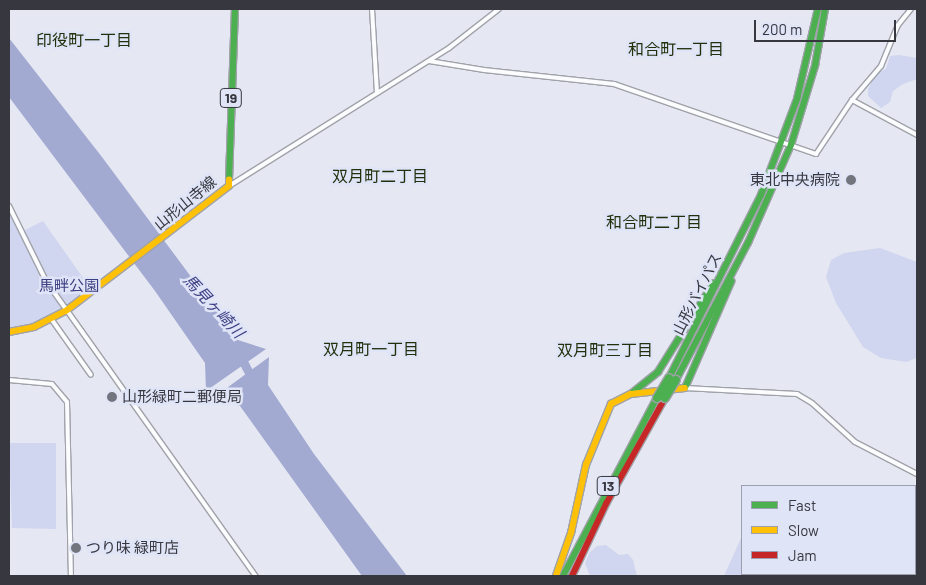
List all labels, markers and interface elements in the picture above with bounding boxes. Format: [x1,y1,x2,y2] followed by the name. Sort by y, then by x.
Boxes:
[756,10,898,42] scale bar
[762,20,802,38] text: 200 m
[36,30,132,50] district label: 印役町一丁目
[628,39,724,59] district label: 和合町一丁目
[220,86,242,110] road number: 19
[332,166,428,186] district label: 双月町二丁目
[750,171,840,189] place label: 東北中央病院
[150,172,220,234] street label: 山形山寺線
[844,173,858,187] marker: 東北中央病院
[606,212,702,232] district label: 和合町二丁目
[669,250,725,338] street label: 山形バイパス
[180,270,248,342] water label: 馬見ヶ崎川
[39,277,99,295] park label: 馬畔公園
[323,339,419,359] district label: 双月町一丁目
[557,340,653,360] district label: 双月町三丁目
[122,388,242,406] place label: 山形緑町二郵便局
[106,391,118,403] marker: 山形緑町二郵便局
[596,474,620,498] road number: 13
[741,485,916,575] legend
[788,496,816,514] text: Fast
[788,521,819,539] text: Slow
[86,539,179,557] place label: つり味 緑町店
[70,542,82,554] marker: つり味 緑町店
[788,546,817,564] text: Jam

